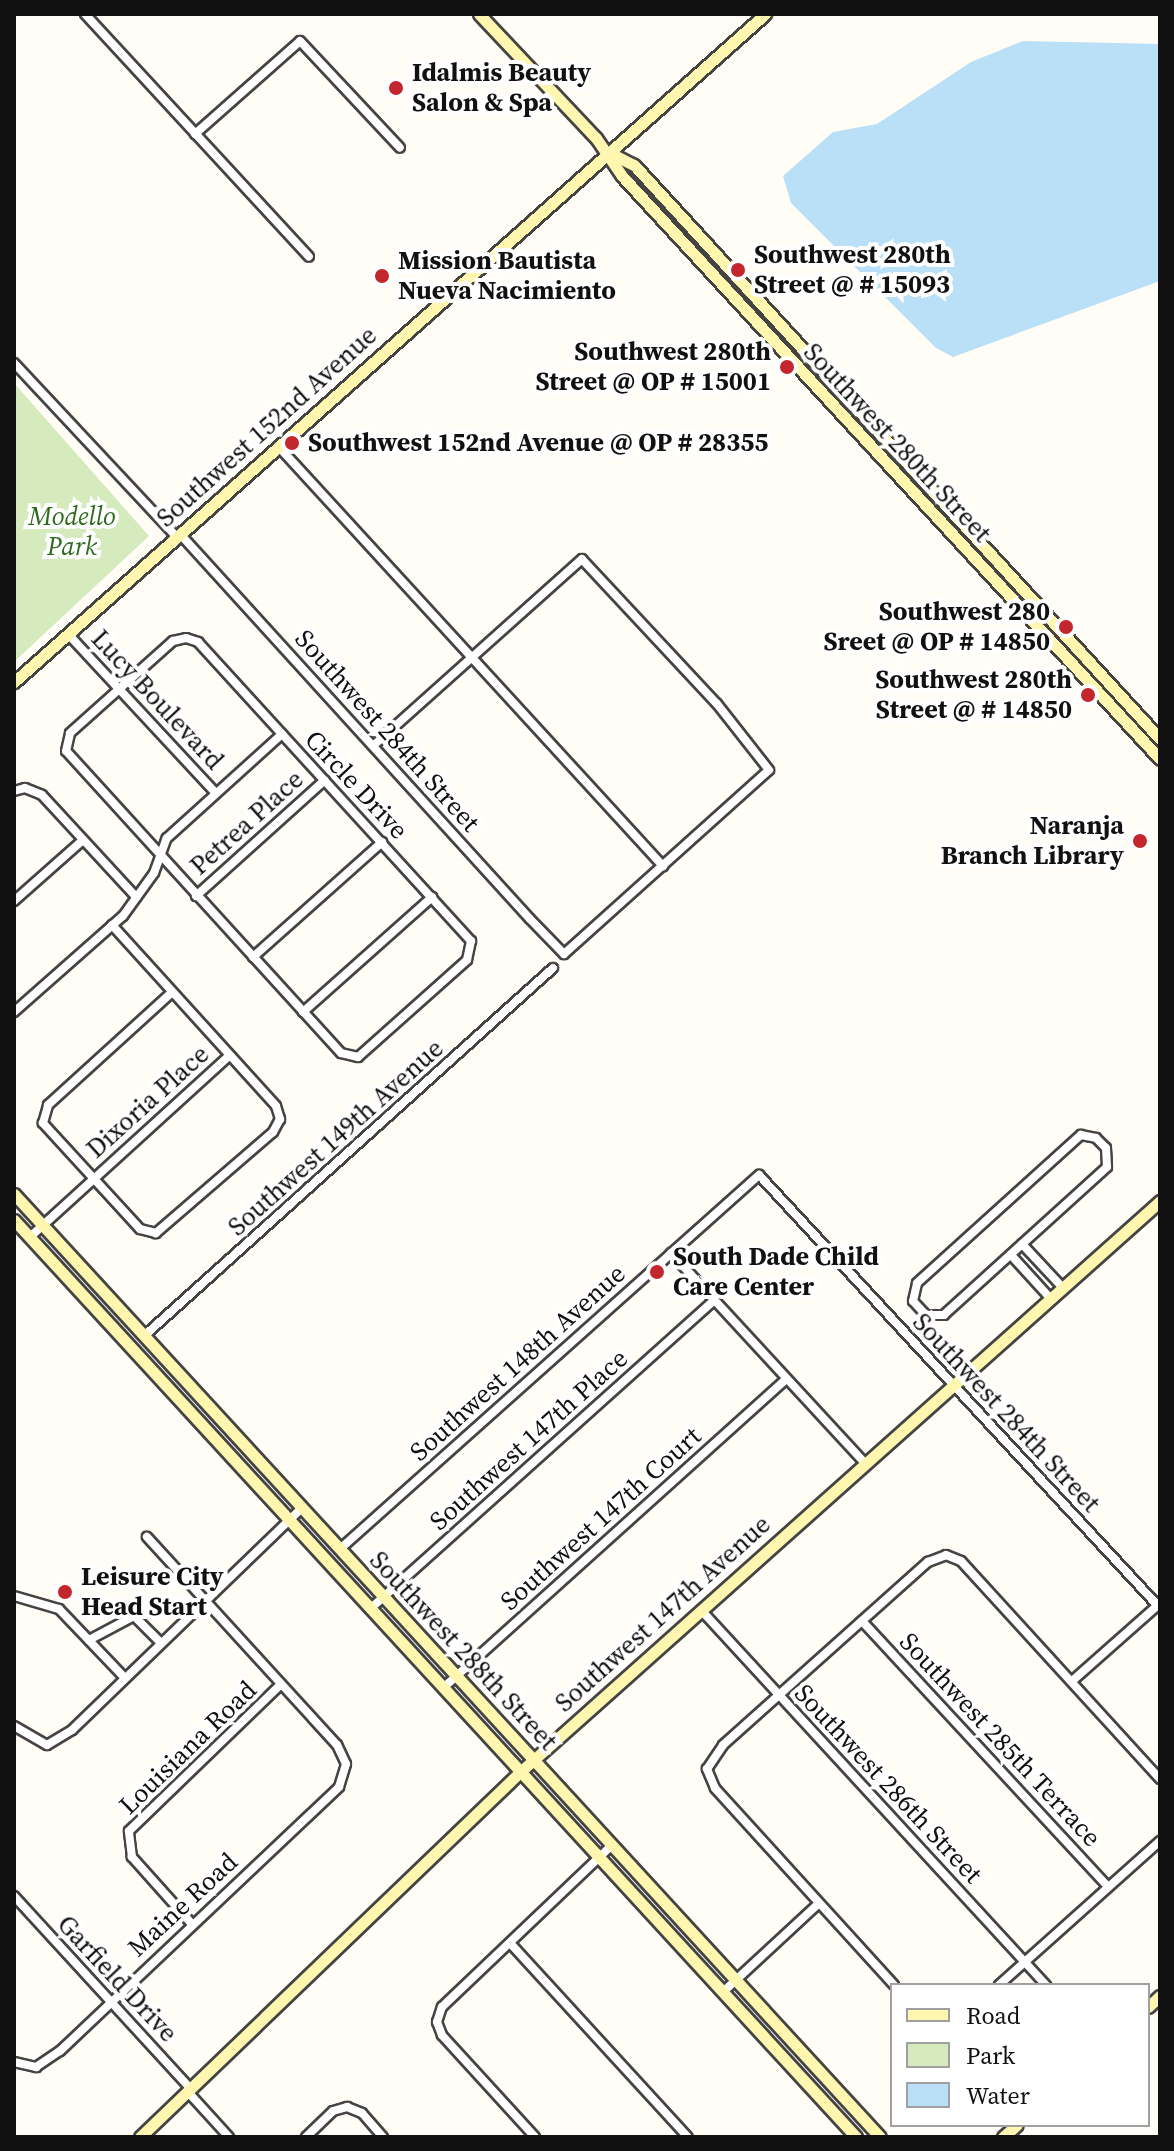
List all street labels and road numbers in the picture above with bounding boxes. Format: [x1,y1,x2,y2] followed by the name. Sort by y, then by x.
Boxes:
[151,320,383,534] street label: Southwest 152nd Avenue
[797,337,997,549] street label: Southwest 280th Street
[84,624,230,776] street label: Lucy Boulevard
[288,624,486,838] street label: Southwest 284th Street
[298,724,414,846] street label: Circle Drive
[184,764,310,882] street label: Petrea Place
[222,1033,450,1243] street label: Southwest 149th Avenue
[80,1039,216,1165] street label: Dixoria Place
[404,1258,632,1468] street label: Southwest 148th Avenue
[906,1307,1106,1519] street label: Southwest 284th Street
[424,1343,634,1537] street label: Southwest 147th Place
[494,1421,708,1617] street label: Southwest 147th Court
[549,1509,777,1719] street label: Southwest 147th Avenue
[363,1545,563,1757] street label: Southwest 288th Street
[893,1626,1107,1854] street label: Southwest 285th Terrace
[113,1675,263,1821] street label: Louisiana Road
[788,1678,988,1890] street label: Southwest 286th Street
[122,1847,244,1963] street label: Maine Road
[50,1909,184,2049] street label: Garfield Drive

